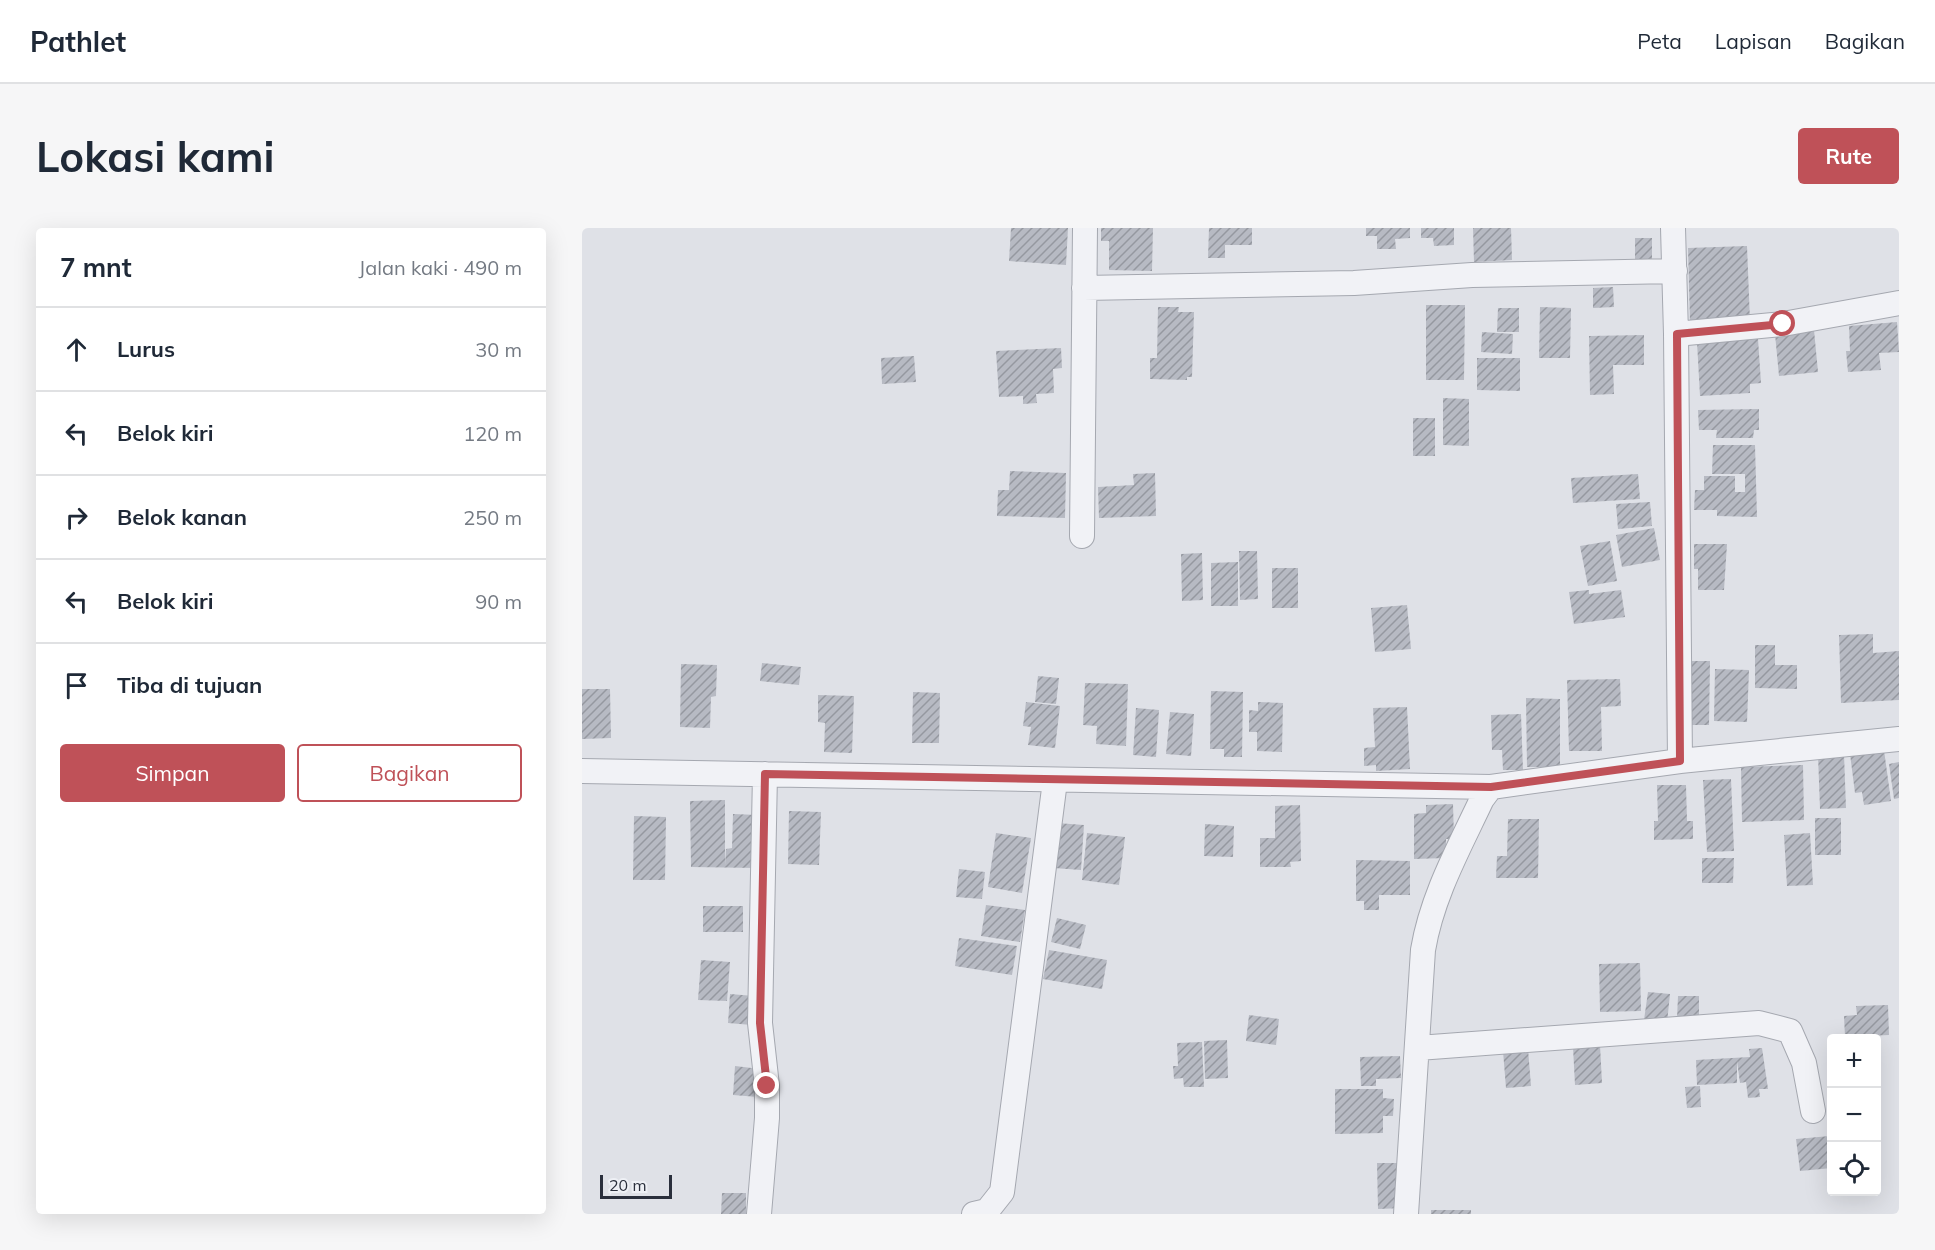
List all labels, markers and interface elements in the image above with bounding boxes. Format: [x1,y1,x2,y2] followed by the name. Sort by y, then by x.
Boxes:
[30,24,126,59] text: Pathlet
[1637,28,1682,54] text: Peta
[1715,28,1792,54] text: Lapisan
[1825,28,1905,54] text: Bagikan
[1798,128,1899,184] button: Rute
[36,130,274,183] text: Lokasi kami
[60,251,132,284] text: 7 mnt
[359,255,522,280] text: Jalan kaki · 490 m
[1769,310,1795,336] route start
[60,333,93,366] icon: ahead
[117,335,175,363] text: Lurus
[475,337,522,362] text: 30 m
[60,417,93,450] icon: left
[117,419,213,447] text: Belok kiri
[463,421,522,446] text: 120 m
[60,501,93,534] icon: right
[117,503,247,531] text: Belok kanan
[463,505,522,530] text: 250 m
[60,585,93,618] icon: left
[117,587,213,615] text: Belok kiri
[475,589,522,614] text: 90 m
[60,669,93,702] icon: arrive
[117,671,262,699] text: Tiba di tujuan
[60,744,285,802] button: Simpan
[297,744,522,802] button: Bagikan
[1827,1034,1881,1196] map controls
[1827,1034,1881,1088] button: +
[753,1072,779,1098] route end
[1827,1088,1881,1142] button: −
[1827,1142,1881,1196] button: locate
[600,1172,672,1200] scale bar
[609,1175,646,1195] text: 20 m

